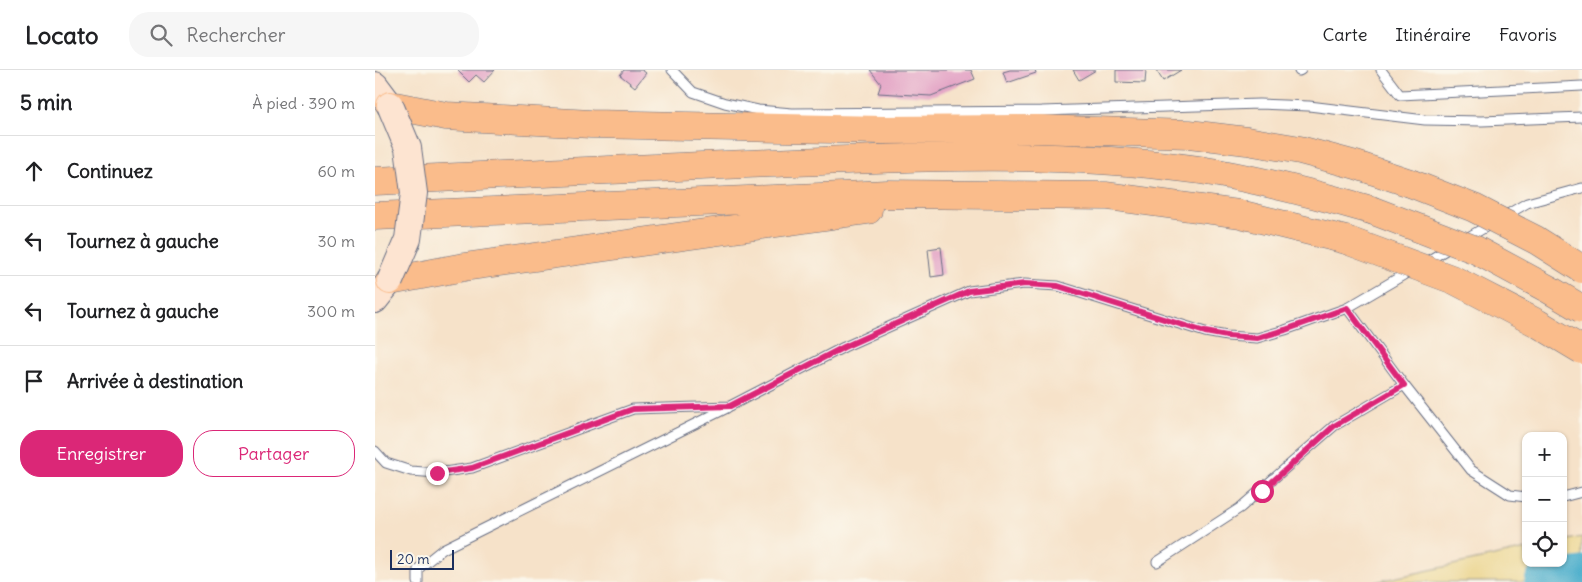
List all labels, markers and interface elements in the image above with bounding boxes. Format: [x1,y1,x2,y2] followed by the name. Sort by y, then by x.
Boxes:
[129,12,479,57] search box
[25,20,99,50] text: Locato
[147,21,175,49] icon: search
[187,23,286,47] text: Rechercher
[1322,23,1367,46] text: Carte
[1395,23,1471,46] text: Itinéraire
[1499,23,1557,46] text: Favoris
[20,89,72,116] text: 5 min
[252,93,355,113] text: À pied · 390 m
[20,157,48,185] icon: ahead
[67,159,153,183] text: Continuez
[317,161,355,181] text: 60 m
[20,227,48,255] icon: left
[67,229,219,253] text: Tournez à gauche
[318,231,355,251] text: 30 m
[20,297,48,325] icon: left
[67,299,219,323] text: Tournez à gauche
[307,301,355,321] text: 300 m
[20,367,48,395] icon: arrive
[67,369,243,393] text: Arrivée à destination
[20,430,183,477] button: Enregistrer
[193,430,355,477] button: Partager
[1522,432,1567,567] map controls
[1522,432,1567,477] button: +
[426,462,449,485] route end
[1522,477,1567,522] button: −
[1251,480,1274,503] route start
[1522,522,1567,567] button: locate
[390,547,454,570] scale bar
[397,550,430,568] text: 20 m

